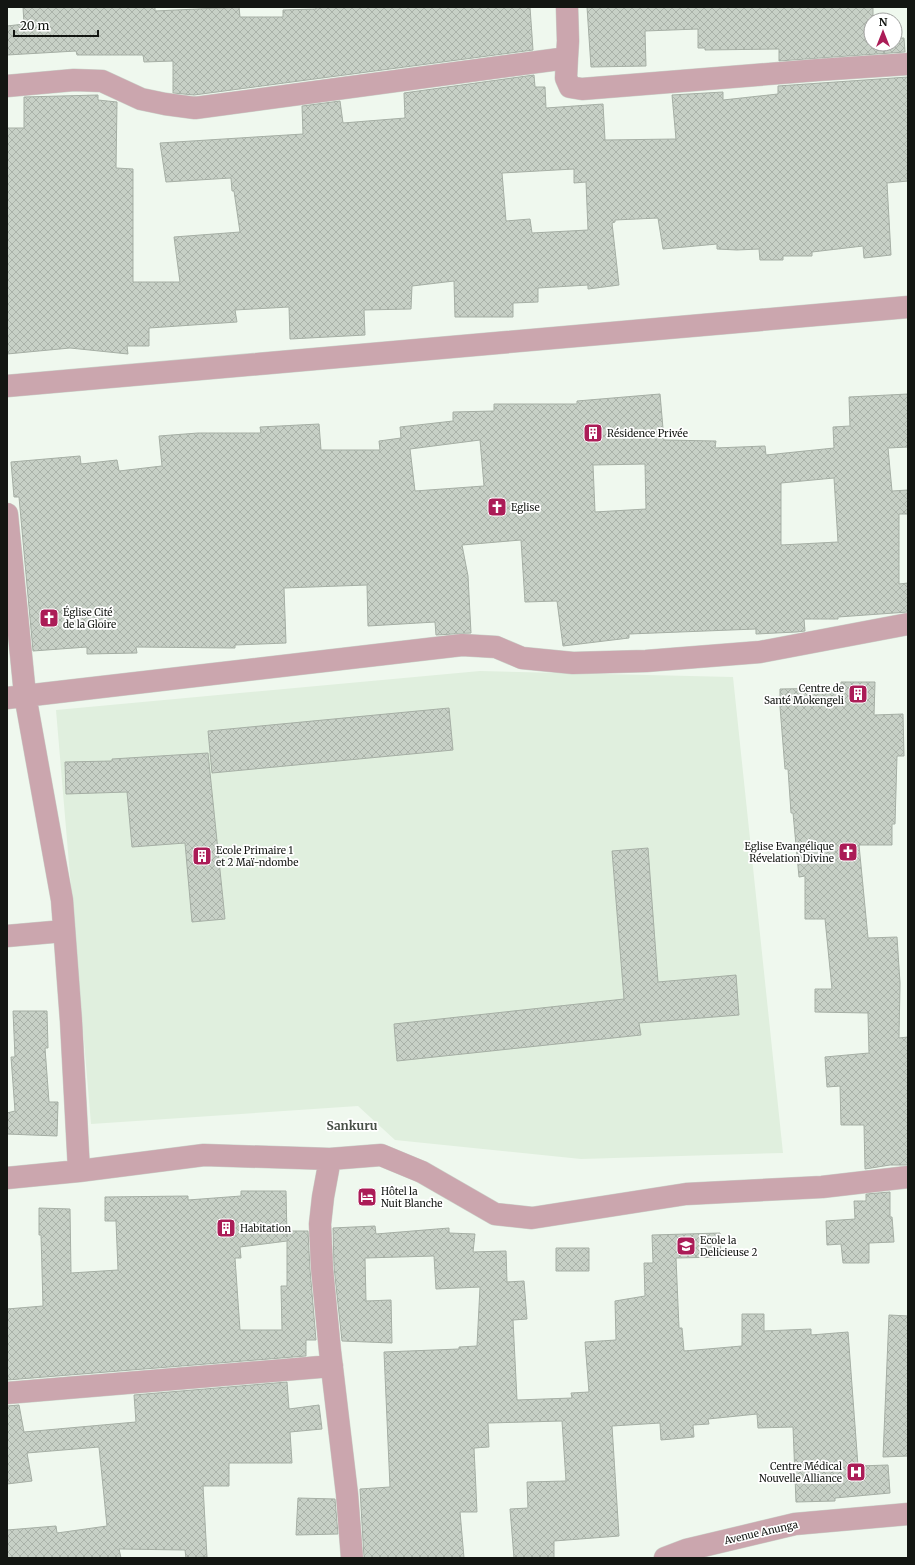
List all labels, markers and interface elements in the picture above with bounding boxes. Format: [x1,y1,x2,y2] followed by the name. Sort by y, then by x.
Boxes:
[14,12,98,38] scale bar
[863,12,903,52] north arrow
[879,15,888,29] text: N
[20,18,49,33] text: 20 m
[582,422,604,444] building icon: Résidence Privée
[607,427,688,440] place label: Résidence Privée
[486,496,508,518] church icon: Eglise
[511,501,540,514] place label: Eglise
[63,605,116,631] place label: Église Cité de la Gloire
[38,607,60,629] church icon: Église Cité de la Gloire
[764,682,844,707] place label: Centre de Santé Mokengeli
[847,683,869,705] building icon: Centre de Santé Mokengeli
[744,840,834,865] place label: Eglise Evangélique Révelation Divine
[837,841,859,863] church icon: Eglise Evangélique Révelation Divine
[216,844,299,869] place label: Ecole Primaire 1 et 2 Maï-ndombe
[191,845,213,867] building icon: Ecole Primaire 1 et 2 Maï-ndombe
[327,1118,378,1133] district label: Sankuru
[381,1185,443,1210] place label: Hôtel la Nuit Blanche
[356,1186,378,1208] hotel icon: Hôtel la Nuit Blanche
[215,1217,237,1239] building icon: Habitation
[240,1222,292,1235] place label: Habitation
[700,1234,757,1259] place label: Ecole la Delicieuse 2
[675,1235,697,1257] school or university icon: Ecole la Delicieuse 2
[759,1460,842,1485] place label: Centre Médical Nouvelle Alliance
[845,1461,867,1483] hospital icon: Centre Médical Nouvelle Alliance
[722,1518,800,1547] street label: Avenue Anunga

